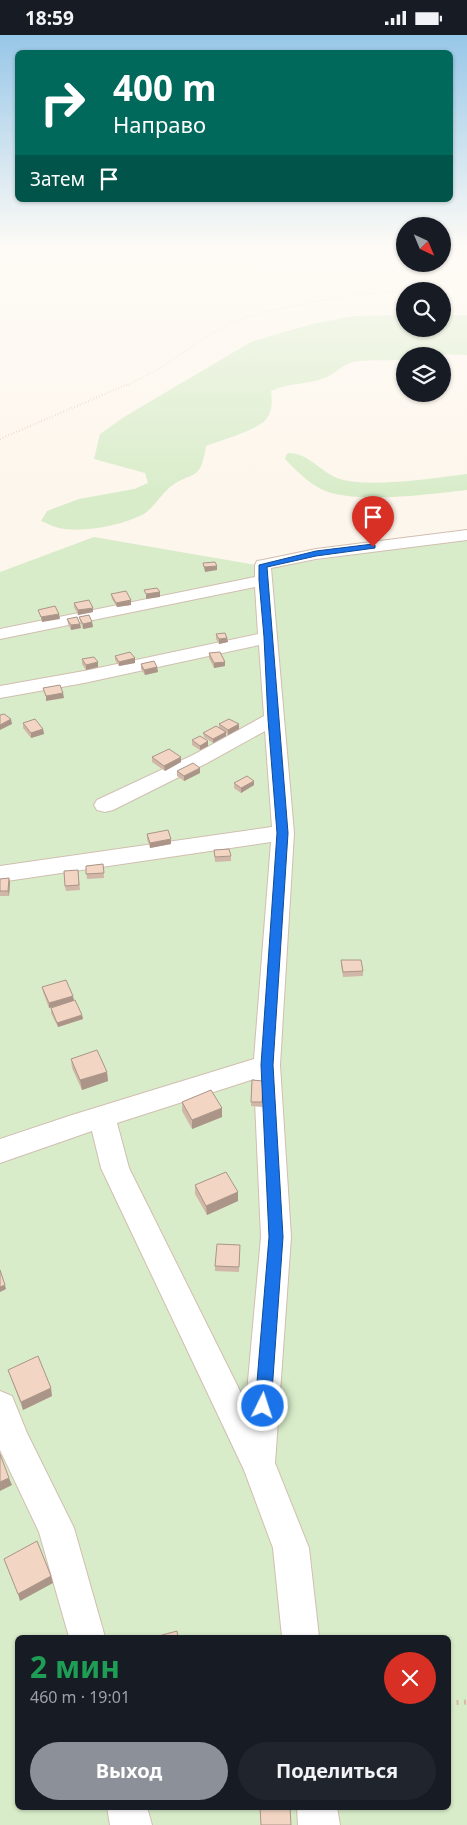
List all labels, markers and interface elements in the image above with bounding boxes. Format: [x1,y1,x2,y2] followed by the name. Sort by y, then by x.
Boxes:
[25,5,74,31] text: 18:59
[113,64,216,111] text: 400 m
[30,70,95,135] icon: right
[113,109,206,139] text: Направо
[95,165,123,193] icon: arrive
[30,166,85,192] text: Затем
[396,217,451,273] north arrow
[396,217,451,402] map controls
[396,282,451,337] button: search
[396,347,451,402] button: layers
[352,496,394,547] pin
[359,503,387,531] icon: arrive
[236,1379,288,1431] position arrow
[30,1646,120,1687] text: 2 мин
[384,1652,436,1704] button: close
[30,1686,130,1708] text: 460 m · 19:01
[30,1742,228,1800] button: Выход
[238,1742,436,1800] button: Поделиться

